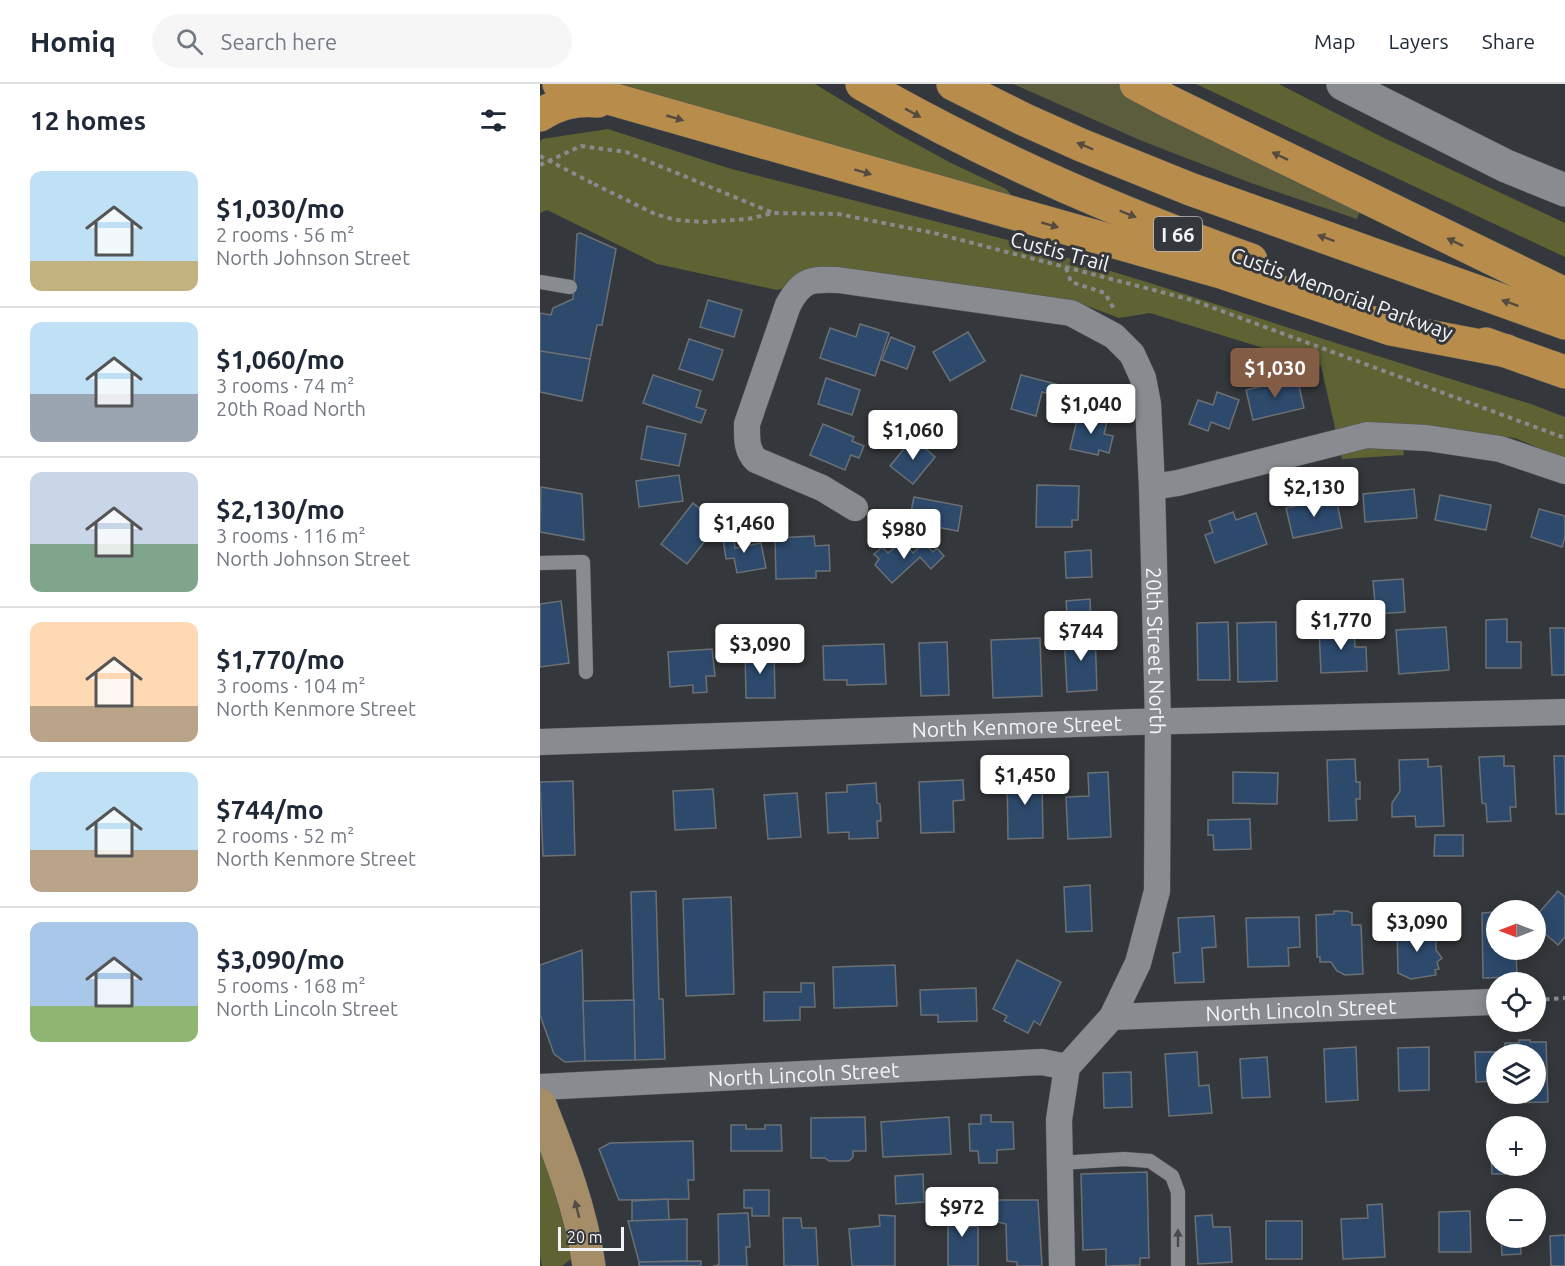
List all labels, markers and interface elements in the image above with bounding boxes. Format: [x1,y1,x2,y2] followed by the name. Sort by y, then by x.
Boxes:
[152,14,572,68] search box
[173,25,206,58] icon: search
[30,26,116,57] text: Homiq
[221,29,337,54] text: Search here
[1314,29,1355,53] text: Map
[1388,29,1449,53] text: Layers
[1482,29,1535,53] text: Share
[477,104,510,137] icon: filters
[30,106,146,135] text: 12 homes
[905,108,922,118] one-way arrow
[666,114,684,123] one-way arrow
[1076,141,1094,150] one-way arrow
[1271,152,1289,162] one-way arrow
[854,168,872,177] one-way arrow
[216,194,345,223] text: $1,030/mo
[78,195,150,267] icon: home
[1119,209,1137,219] one-way arrow
[1154,217,1202,251] road number: I 66
[1041,220,1059,230] one-way arrow
[216,223,354,246] text: 2 rooms · 56 m²
[1008,226,1112,276] street label: Custis Trail
[1317,232,1335,242] one-way arrow
[1447,237,1464,246] one-way arrow
[1228,242,1456,344] street label: Custis Memorial Parkway
[216,246,410,269] text: North Johnson Street
[1501,298,1519,307] one-way arrow
[216,345,345,374] text: $1,060/mo
[78,346,150,418] icon: home
[1226,348,1324,399] pin: $1,030
[1244,356,1306,379] text: $1,030
[216,374,354,397] text: 3 rooms · 74 m²
[1042,384,1140,435] pin: $1,040
[1060,392,1122,415] text: $1,040
[216,397,366,420] text: 20th Road North
[864,410,962,461] pin: $1,060
[882,418,944,441] text: $1,060
[1265,467,1363,518] pin: $2,130
[1283,475,1345,498] text: $2,130
[216,495,345,524] text: $2,130/mo
[78,496,150,568] icon: home
[695,503,793,554] pin: $1,460
[868,509,940,560] pin: $980
[713,511,775,534] text: $1,460
[881,517,927,540] text: $980
[216,524,366,547] text: 3 rooms · 116 m²
[216,547,410,570] text: North Johnson Street
[1142,567,1170,735] street label: 20th Street North
[1292,600,1390,651] pin: $1,770
[1310,608,1372,631] text: $1,770
[1045,611,1117,662] pin: $744
[1058,619,1104,642] text: $744
[711,624,809,675] pin: $3,090
[729,632,791,655] text: $3,090
[216,645,345,674] text: $1,770/mo
[78,646,150,718] icon: home
[216,674,366,697] text: 3 rooms · 104 m²
[216,697,416,720] text: North Kenmore Street
[911,710,1122,741] street label: North Kenmore Street
[976,755,1074,806] pin: $1,450
[994,763,1056,786] text: $1,450
[216,795,324,824] text: $744/mo
[78,796,150,868] icon: home
[216,824,354,847] text: 2 rooms · 52 m²
[216,847,416,870] text: North Kenmore Street
[1486,900,1546,960] north arrow
[1486,900,1546,1248] map controls
[1368,902,1466,953] pin: $3,090
[1386,910,1448,933] text: $3,090
[216,945,345,974] text: $3,090/mo
[78,946,150,1018] icon: home
[1486,972,1546,1032] button: locate
[216,974,366,997] text: 5 rooms · 168 m²
[1205,994,1397,1025] street label: North Lincoln Street
[216,997,398,1020] text: North Lincoln Street
[1486,1044,1546,1104] button: layers
[708,1057,900,1091] street label: North Lincoln Street
[1486,1116,1546,1176] button: +
[926,1187,998,1238] pin: $972
[1486,1188,1546,1248] button: −
[939,1195,985,1218] text: $972
[572,1200,582,1218] one-way arrow
[558,1224,624,1252] scale bar
[567,1228,603,1246] text: 20 m
[1173,1228,1183,1247] one-way arrow

